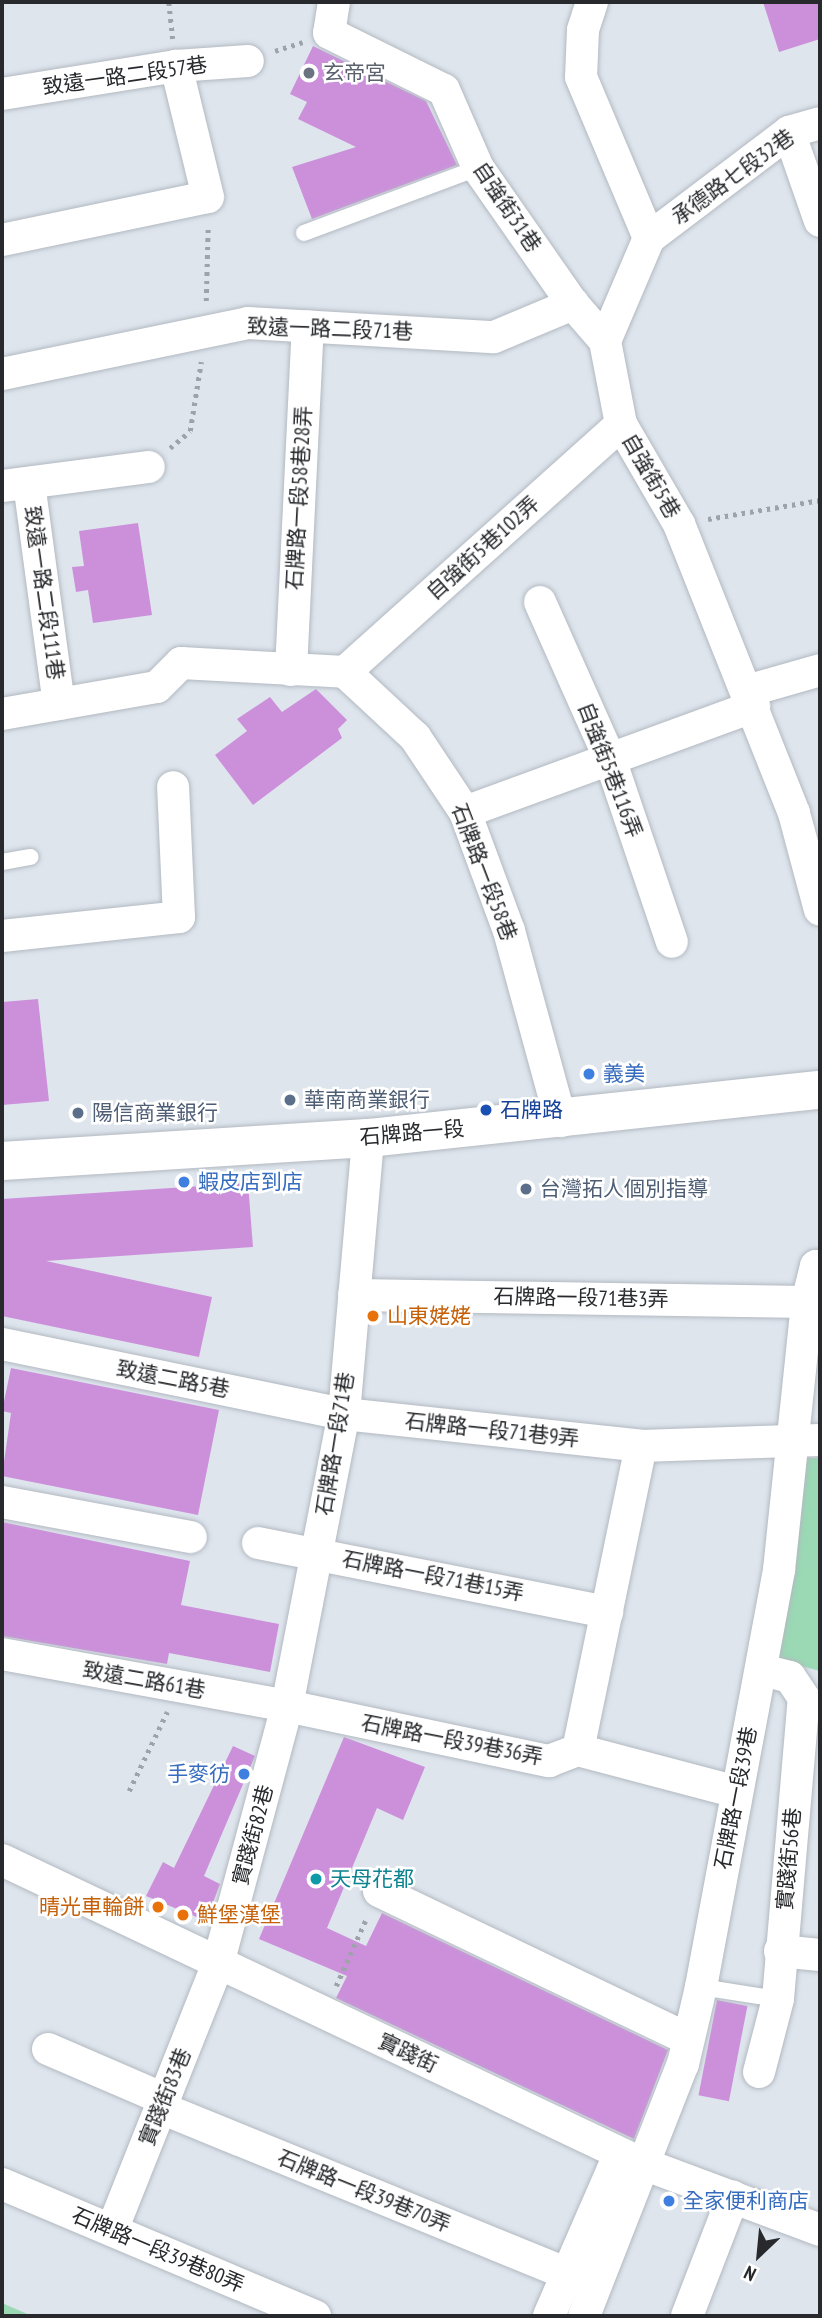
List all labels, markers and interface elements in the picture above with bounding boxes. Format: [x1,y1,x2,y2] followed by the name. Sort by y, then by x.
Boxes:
[41,52,209,100] street label: 致遠一路二段57巷
[323,60,386,86] place label: 玄帝宮
[301,65,317,81] marker: 玄帝宮
[667,124,799,230] street label: 承德路七段32巷
[468,157,546,257] street label: 自強街31巷
[247,314,413,344] street label: 致遠一路二段71巷
[282,405,316,591] street label: 石牌路一段58巷28弄
[617,429,685,523] street label: 自強街5巷
[422,491,544,605] street label: 自強街5巷102弄
[19,504,69,682] street label: 致遠一路二段111巷
[573,699,647,841] street label: 自強街5巷116弄
[446,800,522,944] street label: 石牌路一段58巷
[603,1061,645,1087] place label: 義美
[581,1066,597,1082] marker: 義美
[304,1087,430,1113] place label: 華南商業銀行
[282,1092,298,1108] marker: 華南商業銀行
[500,1097,563,1123] place label: 石牌路
[92,1100,218,1126] place label: 陽信商業銀行
[478,1102,494,1118] marker: 石牌路
[70,1105,86,1121] marker: 陽信商業銀行
[359,1116,465,1150] street label: 石牌路一段
[198,1169,303,1195] place label: 蝦皮店到店
[176,1174,192,1190] marker: 蝦皮店到店
[540,1176,708,1202] place label: 台灣拓人個別指導
[518,1181,534,1197] marker: 台灣拓人個別指導
[493,1284,669,1312] street label: 石牌路一段71巷3弄
[387,1303,471,1329] place label: 山東姥姥
[365,1308,381,1324] marker: 山東姥姥
[114,1356,232,1402] street label: 致遠二路5巷
[311,1370,359,1518] street label: 石牌路一段71巷
[403,1408,581,1452] street label: 石牌路一段71巷9弄
[340,1546,526,1606] street label: 石牌路一段71巷15弄
[81,1657,207,1703] street label: 致遠二路61巷
[359,1710,545,1770] street label: 石牌路一段39巷36弄
[710,1724,762,1872] street label: 石牌路一段39巷
[167,1761,230,1787] place label: 手麥彷
[236,1766,252,1782] marker: 手麥彷
[228,1782,278,1888] street label: 實踐街82巷
[772,1807,806,1911] street label: 實踐街56巷
[330,1866,414,1892] place label: 天母花都
[308,1871,324,1887] marker: 天母花都
[39,1894,144,1920] place label: 晴光車輪餅
[150,1899,166,1915] marker: 晴光車輪餅
[197,1902,281,1928] place label: 鮮堡漢堡
[175,1907,191,1923] marker: 鮮堡漢堡
[374,2028,442,2078] street label: 實踐街
[134,2045,196,2149] street label: 實踐街83巷
[274,2145,454,2237] street label: 石牌路一段39巷70弄
[683,2188,809,2214] place label: 全家便利商店
[661,2193,677,2209] marker: 全家便利商店
[68,2202,248,2298] street label: 石牌路一段39巷80弄
[724,2220,794,2290] north arrow
[740,2261,760,2287] text: N

